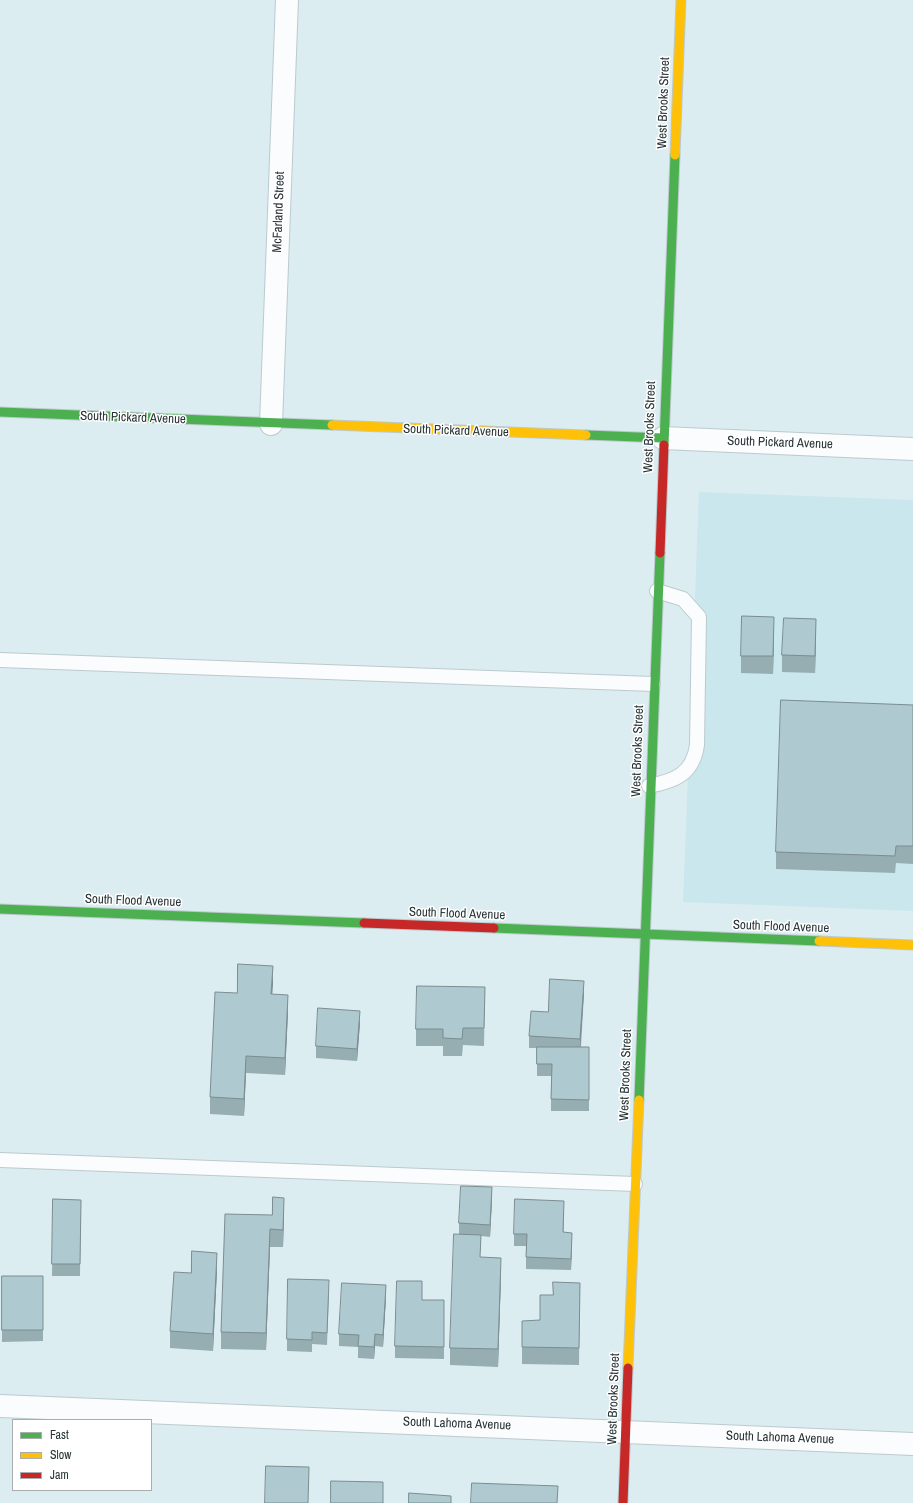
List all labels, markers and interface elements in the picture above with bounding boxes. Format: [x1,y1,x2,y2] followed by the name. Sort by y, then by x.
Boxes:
[655,57,673,149] street label: West Brooks Street
[270,171,288,253] street label: McFarland Street
[641,381,659,473] street label: West Brooks Street
[80,408,186,428] street label: South Pickard Avenue
[403,421,509,441] street label: South Pickard Avenue
[727,433,833,453] street label: South Pickard Avenue
[629,705,647,797] street label: West Brooks Street
[85,892,181,910] street label: South Flood Avenue
[409,905,505,923] street label: South Flood Avenue
[733,918,829,936] street label: South Flood Avenue
[617,1029,635,1121] street label: West Brooks Street
[605,1353,623,1445] street label: West Brooks Street
[403,1414,511,1434] street label: South Lahoma Avenue
[12,1419,152,1491] legend
[50,1427,69,1443] text: Fast
[726,1428,834,1448] street label: South Lahoma Avenue
[50,1447,71,1463] text: Slow
[50,1467,69,1483] text: Jam

